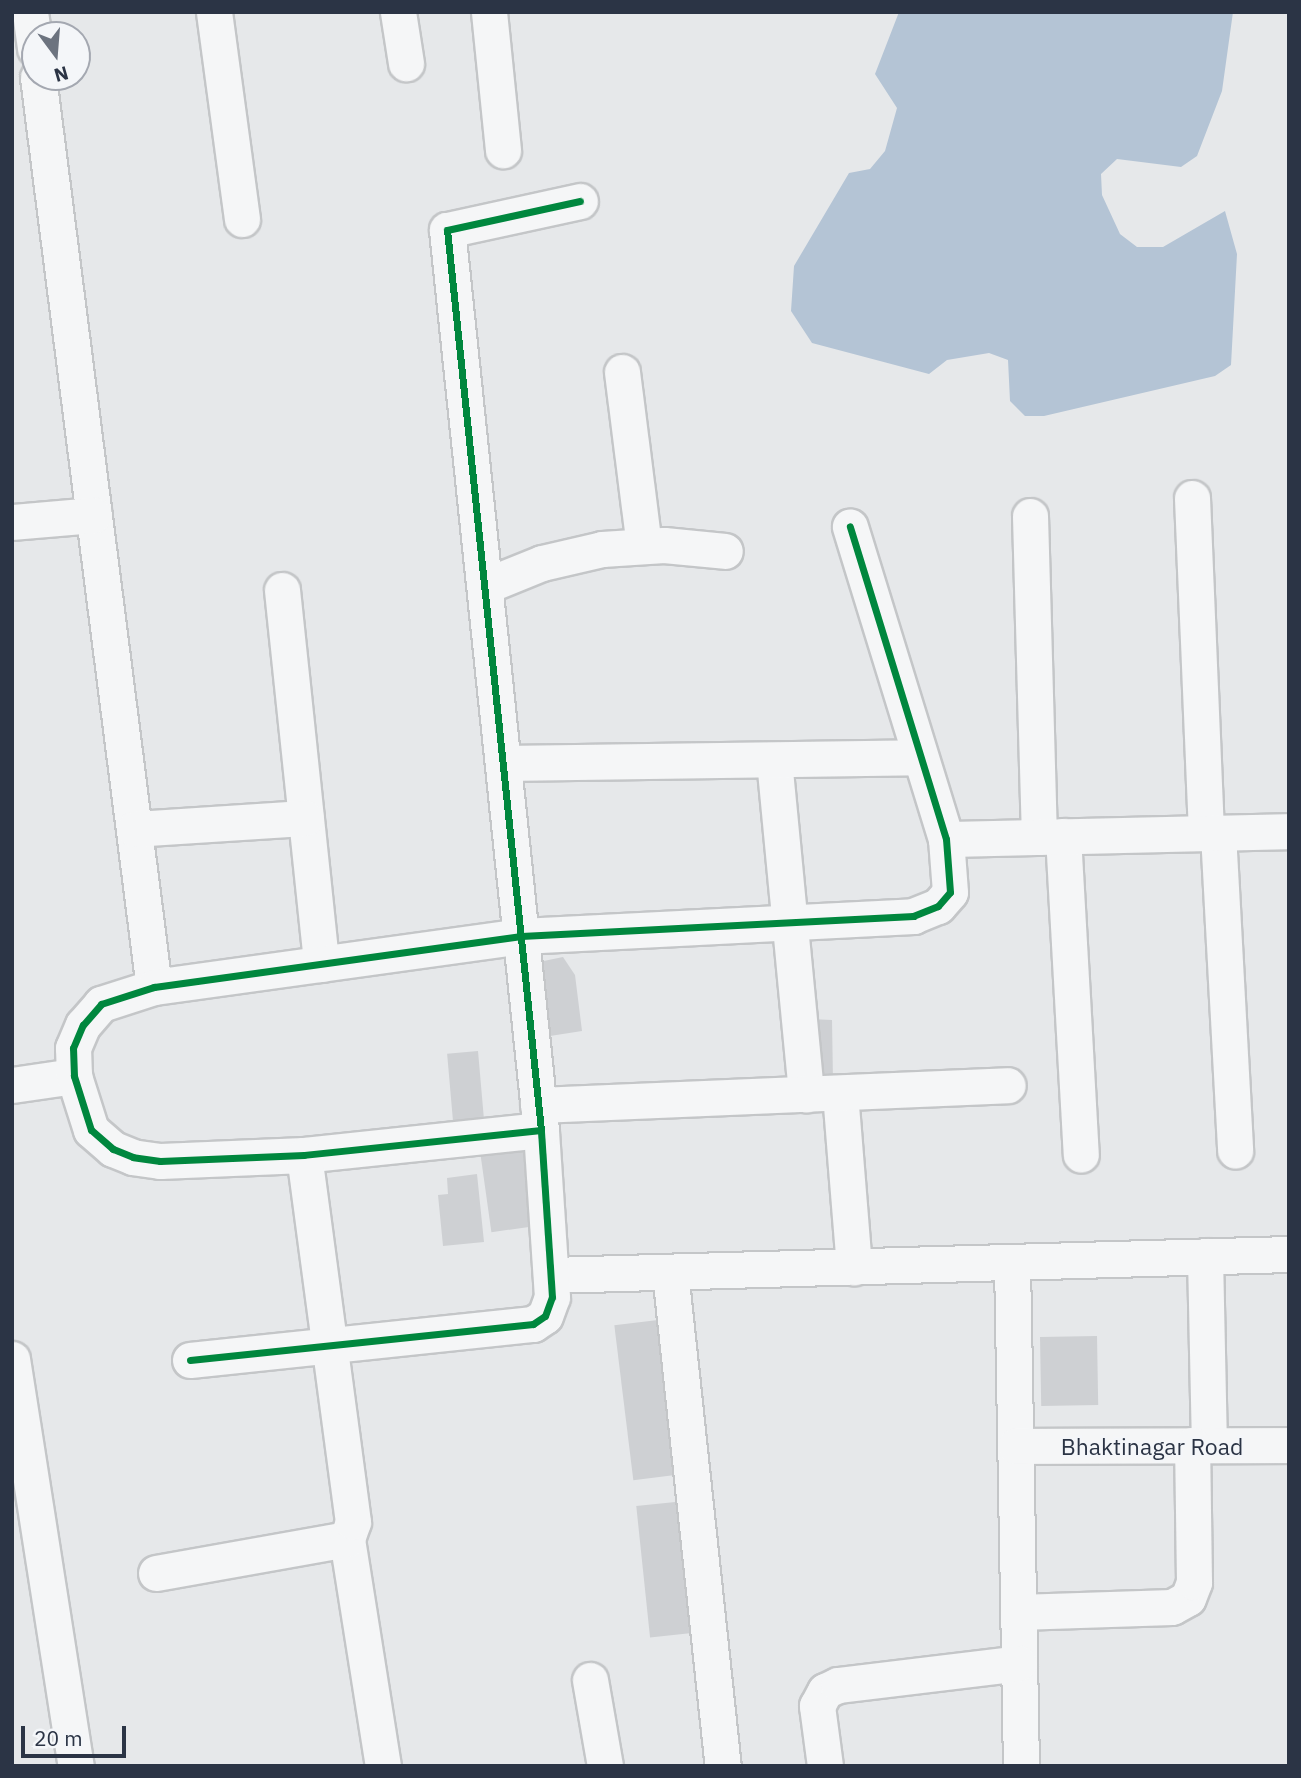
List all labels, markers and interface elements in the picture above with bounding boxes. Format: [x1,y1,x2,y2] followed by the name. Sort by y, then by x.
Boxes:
[21,21,91,91] north arrow
[51,61,71,88] text: N
[1061,1432,1243,1460] street label: Bhaktinagar Road
[24,1712,130,1756] scale bar
[34,1724,83,1752] text: 20 m

